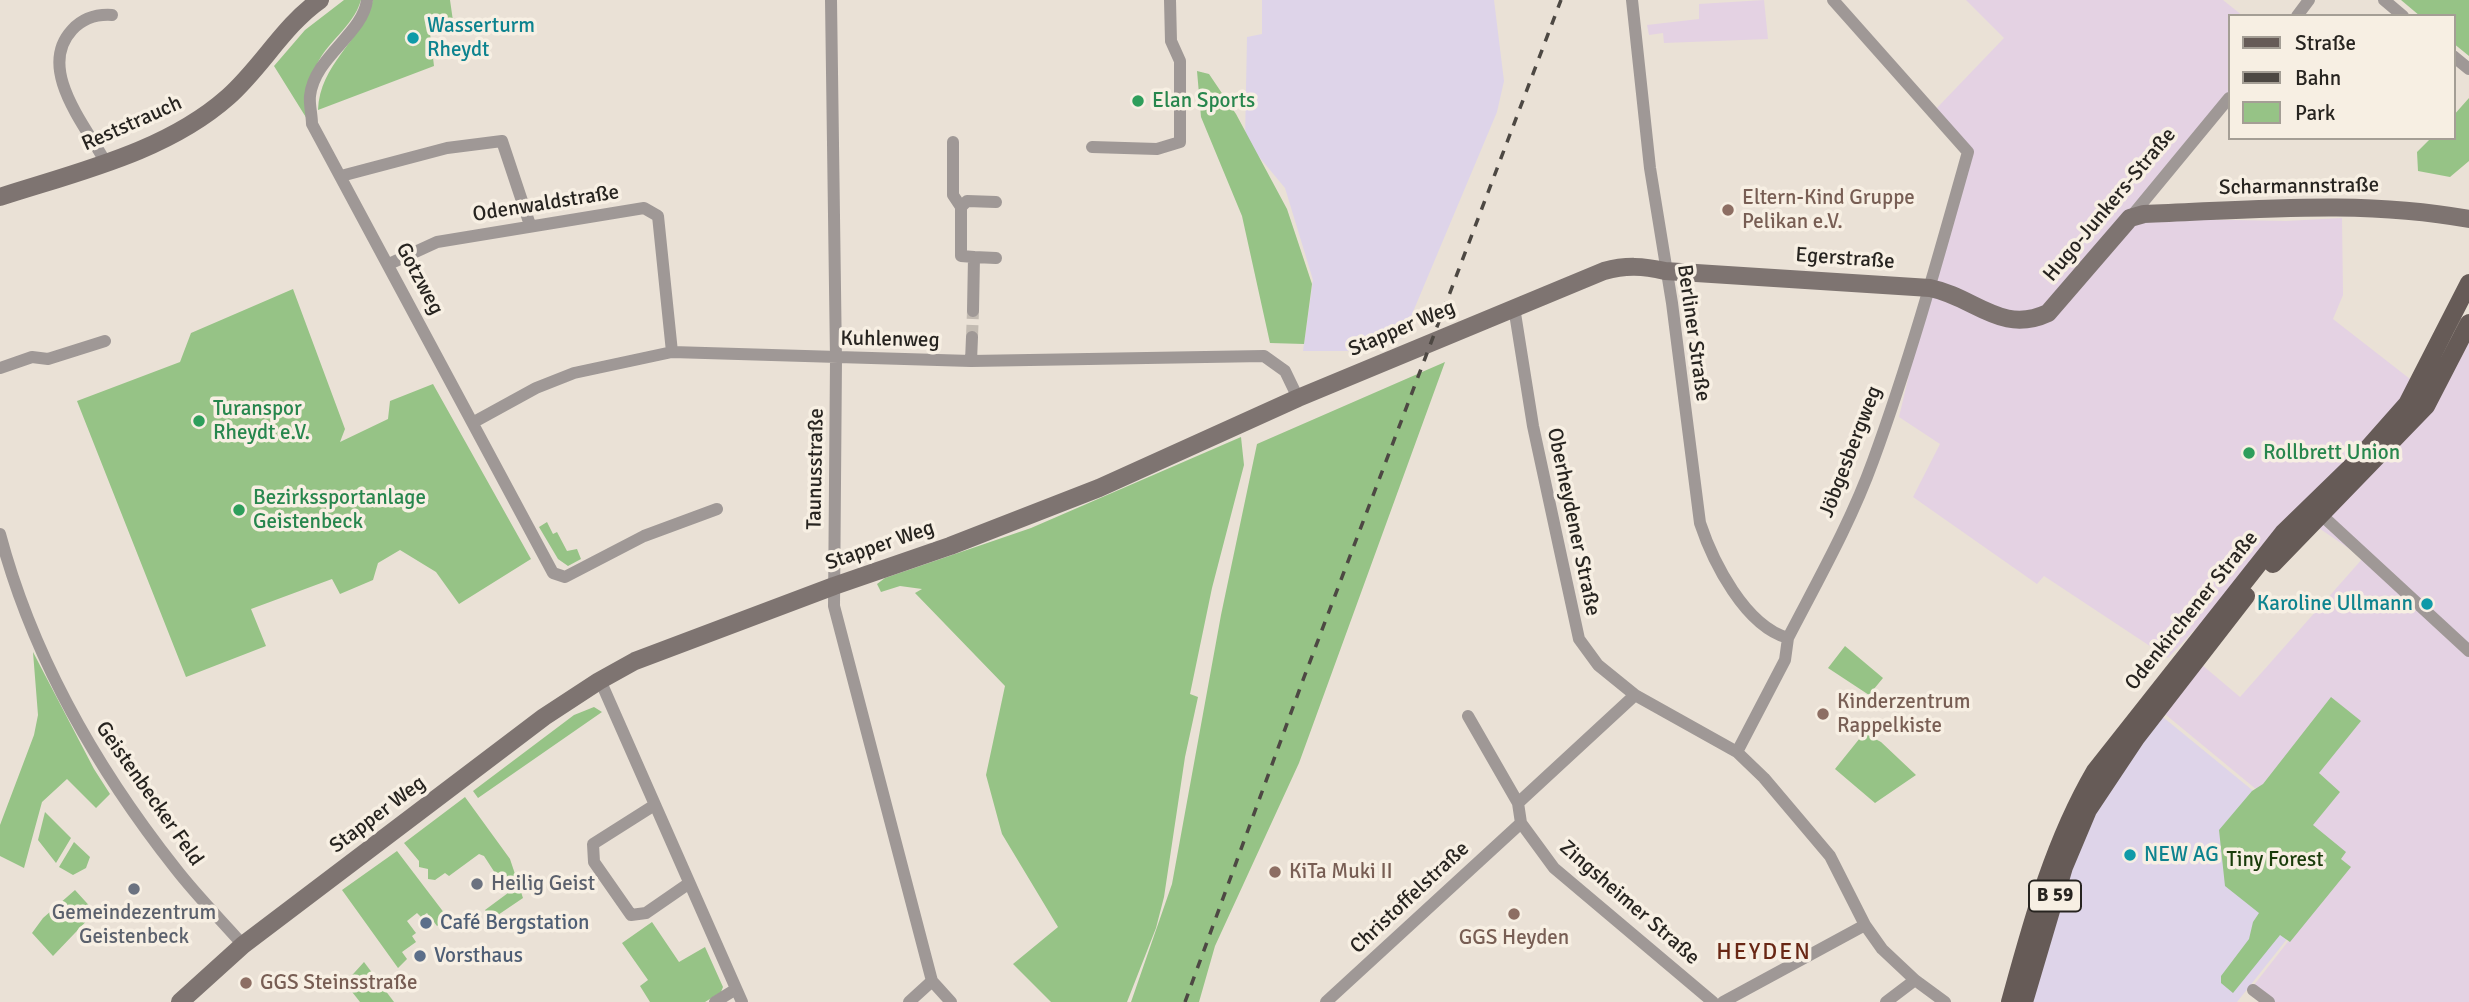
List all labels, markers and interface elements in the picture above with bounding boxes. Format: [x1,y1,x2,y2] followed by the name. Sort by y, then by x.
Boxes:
[427,13,535,63] place label: Wasserturm Rheydt
[2228,14,2455,140] legend
[405,30,421,46] marker: Wasserturm Rheydt
[2295,30,2356,56] text: Straße
[2295,65,2341,91] text: Bahn
[1152,88,1255,114] place label: Elan Sports
[78,91,186,157] street label: Reststrauch
[1130,93,1146,109] marker: Elan Sports
[2295,100,2335,126] text: Park
[2038,123,2182,287] street label: Hugo-Junkers-Straße
[2219,173,2379,201] street label: Scharmannstraße
[471,180,621,228] street label: Odenwaldstraße
[1742,185,1915,235] place label: Eltern-Kind Gruppe Pelikan e.V.
[1720,202,1736,218] marker: Eltern-Kind Gruppe Pelikan e.V.
[390,239,448,319] street label: Gotzweg
[1795,243,1895,275] street label: Egerstraße
[1671,263,1715,403] street label: Berliner Straße
[1345,295,1459,363] street label: Stapper Weg
[840,327,940,353] street label: Kuhlenweg
[1814,383,1888,521] street label: Jöbgesbergweg
[213,396,310,446] place label: Turanspor Rheydt e.V.
[802,408,830,530] street label: Taunusstraße
[191,413,207,429] marker: Turanspor Rheydt e.V.
[1541,426,1605,618] street label: Oberheydener Straße
[2263,440,2400,466] place label: Rollbrett Union
[2241,445,2257,461] marker: Rollbrett Union
[253,485,426,535] place label: Bezirkssportanlage Geistenbeck
[231,502,247,518] marker: Bezirkssportanlage Geistenbeck
[822,516,938,576] street label: Stapper Weg
[2120,526,2264,696] street label: Odenkirchener Straße
[2257,591,2413,617] place label: Karoline Ullmann
[2419,596,2435,612] marker: Karoline Ullmann
[1837,689,1971,739] place label: Kinderzentrum Rappelkiste
[1815,706,1831,722] marker: Kinderzentrum Rappelkiste
[90,717,208,871] street label: Geistenbecker Feld
[325,771,431,859] street label: Stapper Weg
[1554,835,1704,971] street label: Zingsheimer Straße
[1345,836,1475,960] street label: Christoffelstraße
[2144,842,2219,868] place label: NEW AG
[2122,847,2138,863] marker: NEW AG
[2226,847,2324,873] park label: Tiny Forest
[1289,859,1393,885] place label: KiTa Muki II
[1267,864,1283,880] marker: KiTa Muki II
[491,871,595,897] place label: Heilig Geist
[469,876,485,892] marker: Heilig Geist
[2029,880,2081,912] road number: B 59
[126,881,142,897] marker: Gemeindezentrum Geistenbeck
[52,900,216,950] place label: Gemeindezentrum Geistenbeck
[1506,906,1522,922] marker: GGS Heyden
[440,910,590,936] place label: Café Bergstation
[418,915,434,931] marker: Café Bergstation
[1459,925,1569,951] place label: GGS Heyden
[1717,939,1811,967] district label: HEYDEN
[434,943,523,969] place label: Vorsthaus
[412,948,428,964] marker: Vorsthaus
[260,970,417,996] place label: GGS Steinsstraße
[238,975,254,991] marker: GGS Steinsstraße

